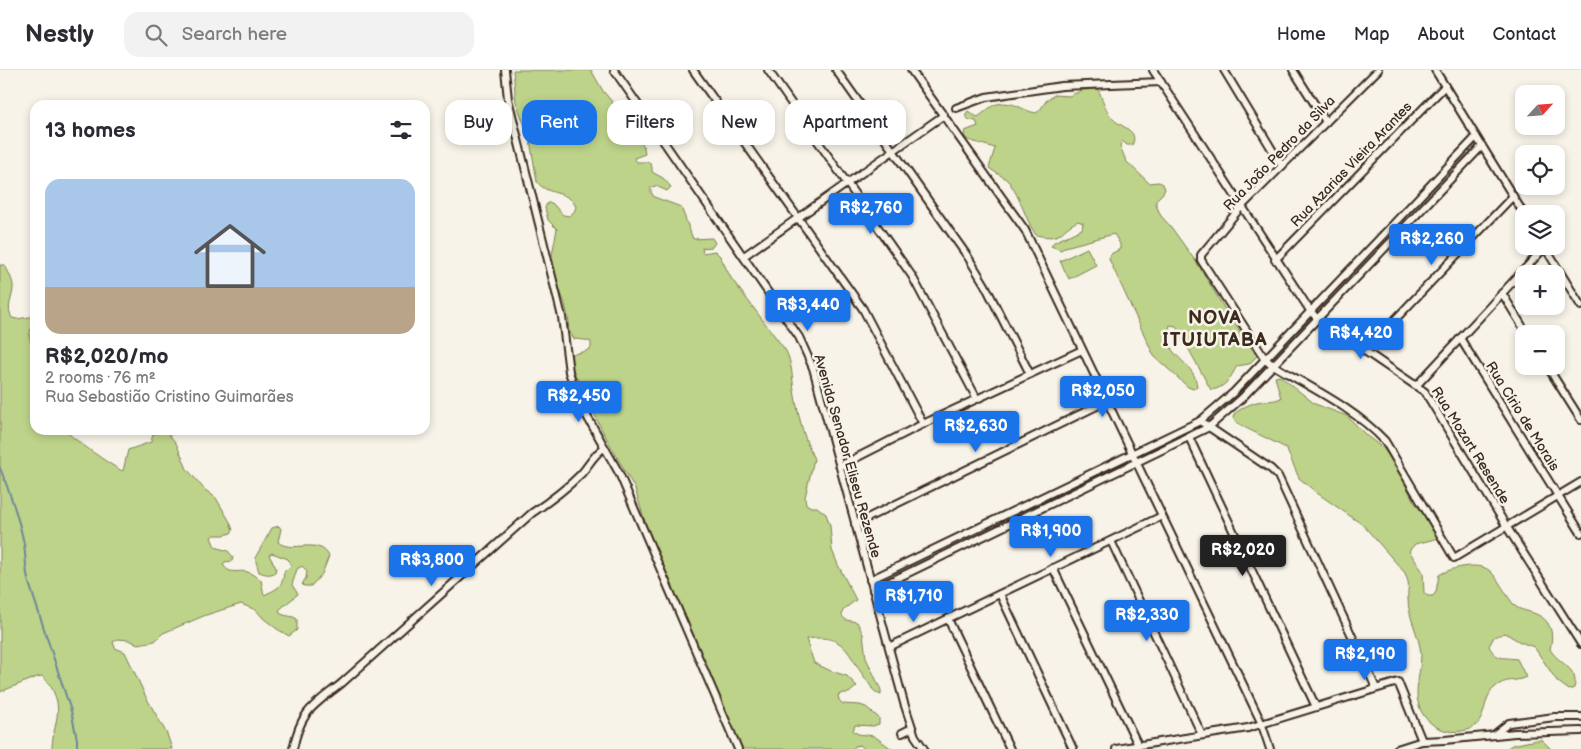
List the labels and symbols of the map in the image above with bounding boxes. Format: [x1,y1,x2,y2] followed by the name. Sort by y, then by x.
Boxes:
[1515,85,1565,135] north arrow
[1220,92,1339,214] street label: Rua João Pedro da Silva
[1287,98,1416,230] street label: Rua Azarias Vieira Arantes
[825,192,917,235] pin: R$2,760
[1386,224,1478,266] pin: R$2,260
[762,290,854,332] pin: R$3,440
[1162,307,1268,352] district label: NOVA ITUIUTABA
[1315,318,1407,360] pin: R$4,420
[810,352,885,560] street label: Avenida Senador Eliseu Rezende
[1482,358,1563,474] street label: Rua Círio de Morais
[1057,376,1149,418] pin: R$2,050
[533,380,625,423] pin: R$2,450
[1428,384,1514,507] street label: Rua Mozart Resende
[930,410,1022,453] pin: R$2,630
[1005,516,1097,558] pin: R$1,900
[1197,534,1289,577] pin: R$2,020
[386,544,478,587] pin: R$3,800
[868,580,960,623] pin: R$1,710
[1101,600,1193,642] pin: R$2,330
[1319,638,1411,681] pin: R$2,190

